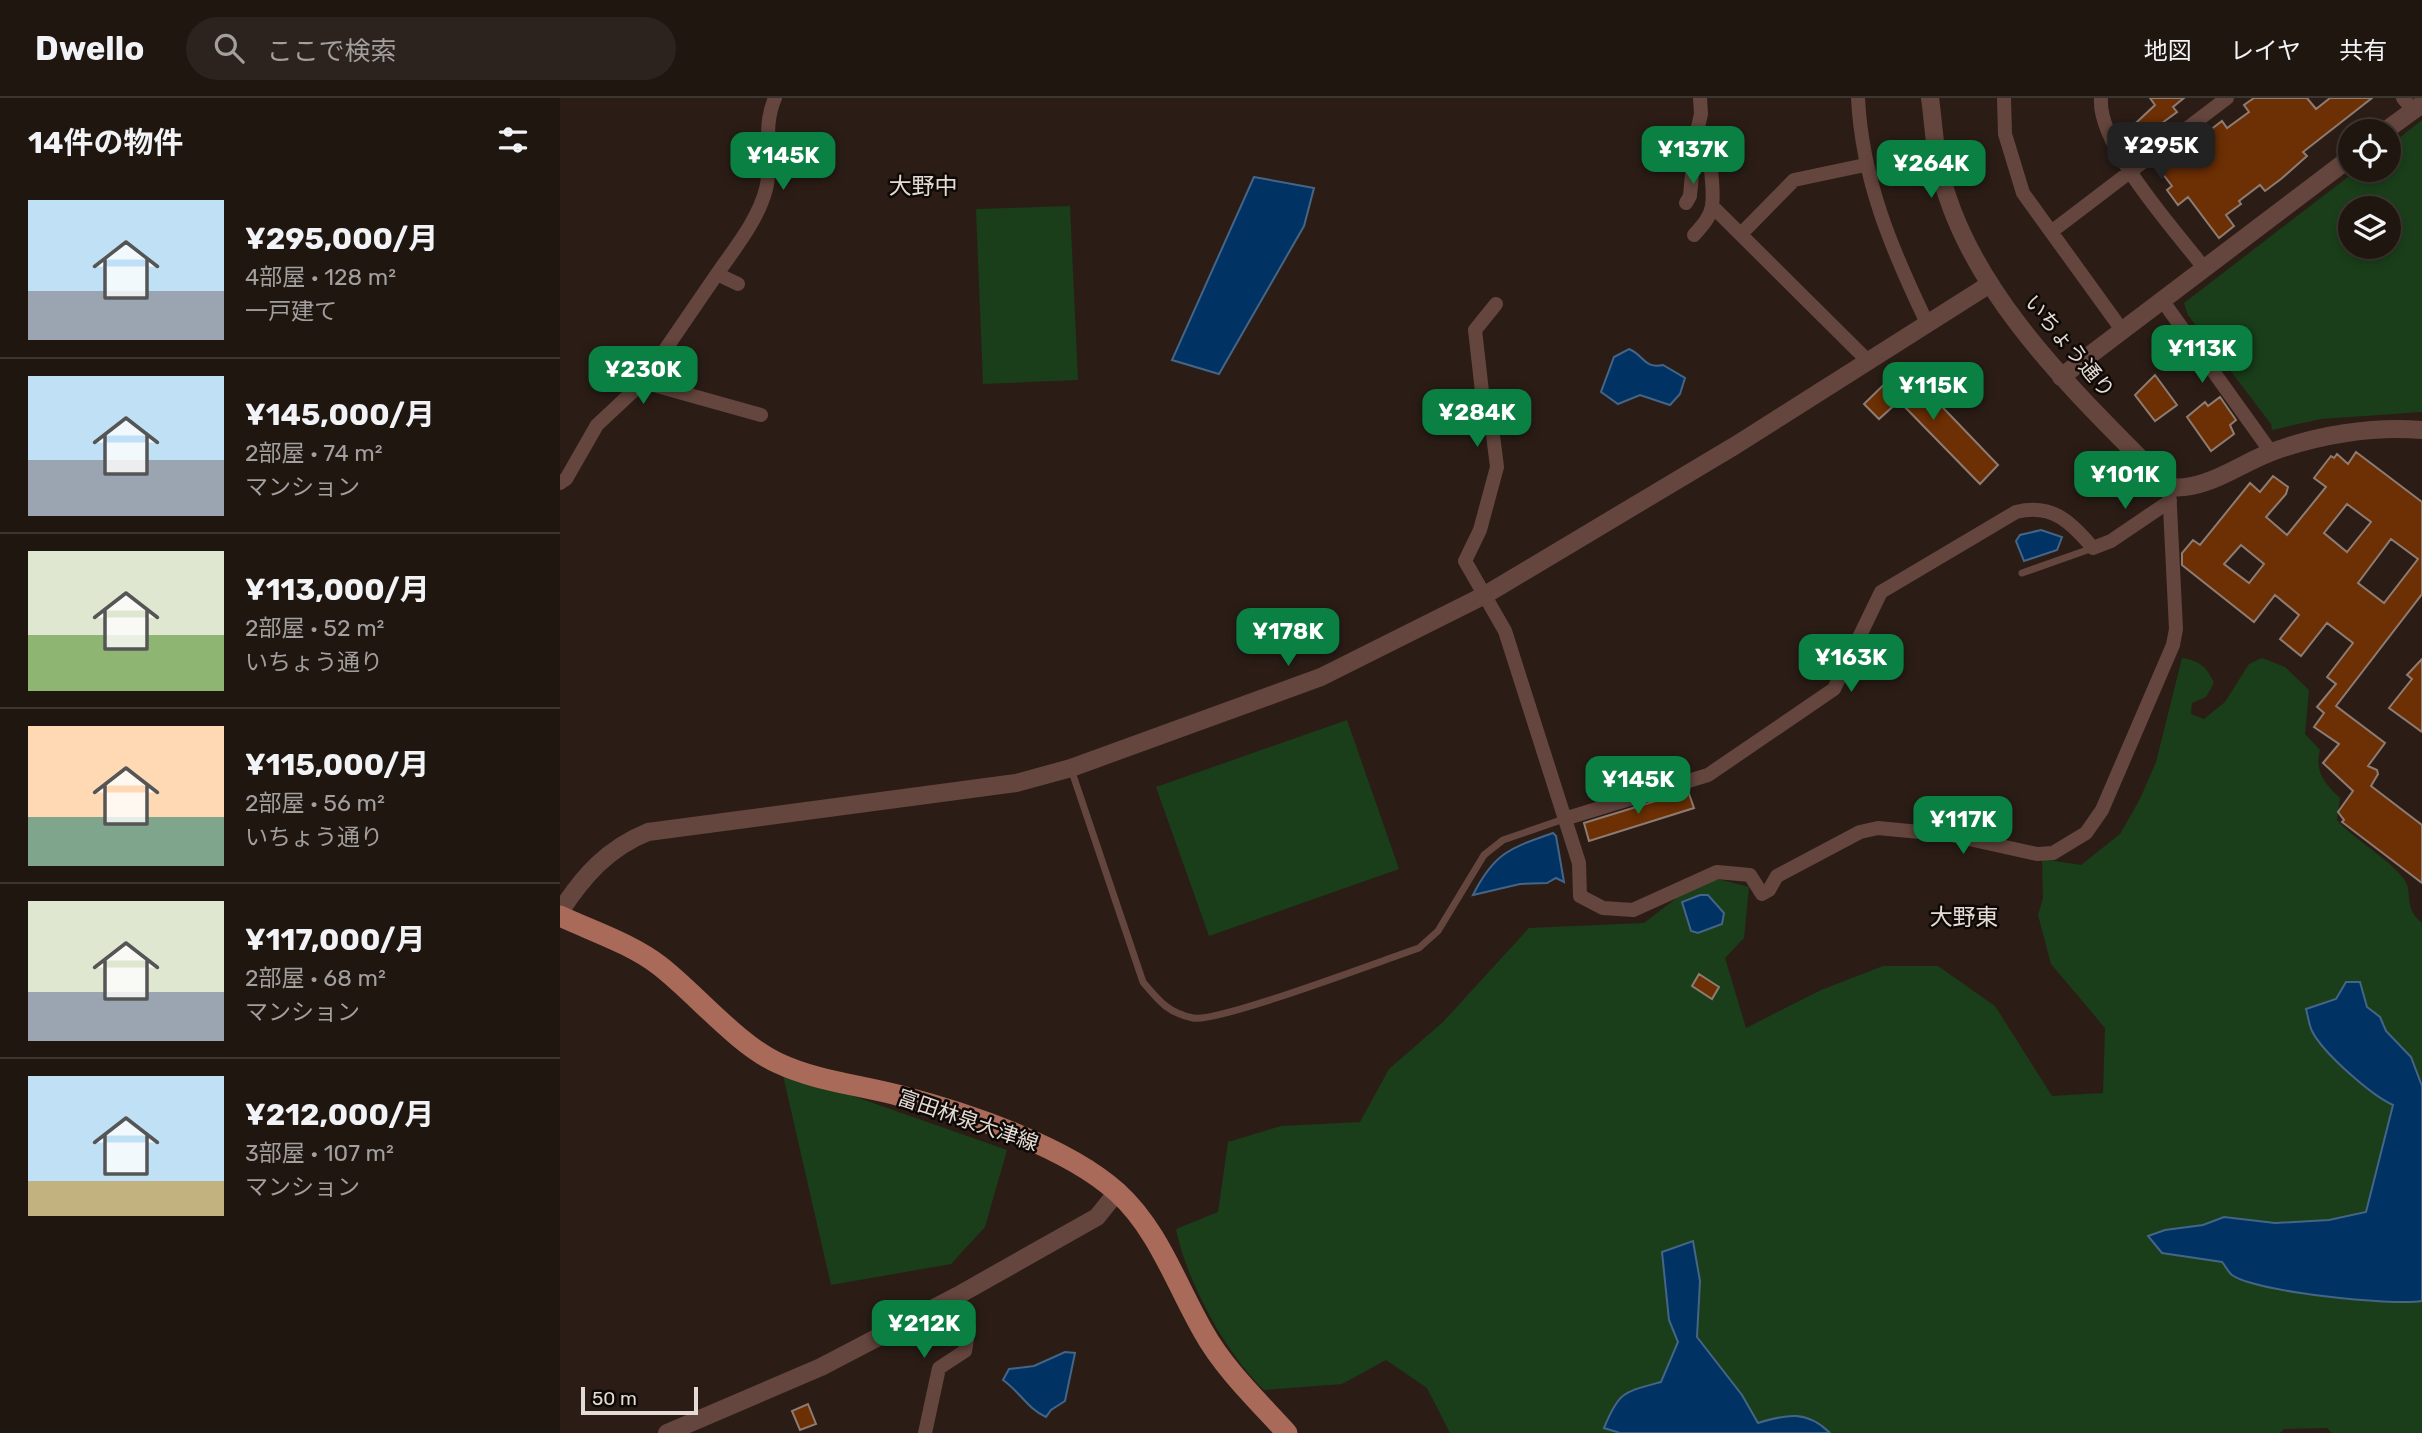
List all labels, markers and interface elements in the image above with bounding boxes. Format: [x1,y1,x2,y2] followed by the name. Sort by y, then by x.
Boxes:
[186,17,676,80] search box
[35,29,144,68] text: Dwello
[210,29,248,67] icon: search
[266,36,396,67] text: ここで検索
[2144,37,2192,65] text: 地図
[2230,37,2301,65] text: レイヤ
[2339,37,2387,65] text: 共有
[2338,119,2401,259] map controls
[2338,119,2401,182] button: locate
[494,121,532,159] icon: filters
[2112,122,2210,182] pin: ¥295K
[28,125,183,161] text: 14件の物件
[1644,126,1742,186] pin: ¥137K
[2123,131,2199,159] text: ¥295K
[734,132,832,192] pin: ¥145K
[1658,135,1728,163] text: ¥137K
[1882,140,1980,200] pin: ¥264K
[746,141,820,169] text: ¥145K
[1893,149,1969,177] text: ¥264K
[889,172,958,200] district label: 大野中
[2338,196,2401,259] button: layers
[245,221,438,257] text: ¥295,000/月
[84,228,168,312] icon: home
[245,263,396,291] text: 4部屋 · 128 m²
[2020,290,2120,402] street label: いちょう通り
[245,297,337,325] text: 一戸建て
[2153,326,2251,385] pin: ¥113K
[2167,334,2237,362] text: ¥113K
[594,346,692,406] pin: ¥230K
[605,355,681,383] text: ¥230K
[1884,362,1982,422] pin: ¥115K
[1899,371,1967,399] text: ¥115K
[1428,390,1526,449] pin: ¥284K
[245,397,435,433] text: ¥145,000/月
[1438,398,1516,426] text: ¥284K
[84,404,168,488] icon: home
[245,439,383,467] text: 2部屋 · 74 m²
[2076,452,2174,511] pin: ¥101K
[2090,460,2160,488] text: ¥101K
[245,473,360,501] text: マンション
[245,572,430,608] text: ¥113,000/月
[84,579,168,663] icon: home
[1239,608,1337,668] pin: ¥178K
[245,614,384,642] text: 2部屋 · 52 m²
[1252,617,1324,645] text: ¥178K
[1802,634,1900,694] pin: ¥163K
[1815,643,1887,671] text: ¥163K
[245,648,383,676] text: いちょう通り
[245,747,429,783] text: ¥115,000/月
[84,754,168,838] icon: home
[1589,756,1687,816] pin: ¥145K
[1601,765,1675,793] text: ¥145K
[245,789,385,817] text: 2部屋 · 56 m²
[1914,796,2012,856] pin: ¥117K
[1929,805,1997,833] text: ¥117K
[245,823,383,851] text: いちょう通り
[1930,903,1999,931] district label: 大野東
[245,922,426,958] text: ¥117,000/月
[84,929,168,1013] icon: home
[245,964,386,992] text: 2部屋 · 68 m²
[245,998,360,1026] text: マンション
[894,1084,1042,1156] street label: 富田林泉大津線
[245,1097,434,1133] text: ¥212,000/月
[84,1104,168,1188] icon: home
[245,1139,394,1167] text: 3部屋 · 107 m²
[245,1173,360,1201] text: マンション
[875,1300,973,1360] pin: ¥212K
[888,1309,960,1337] text: ¥212K
[581,1384,698,1416] scale bar
[592,1387,637,1410] text: 50 m

